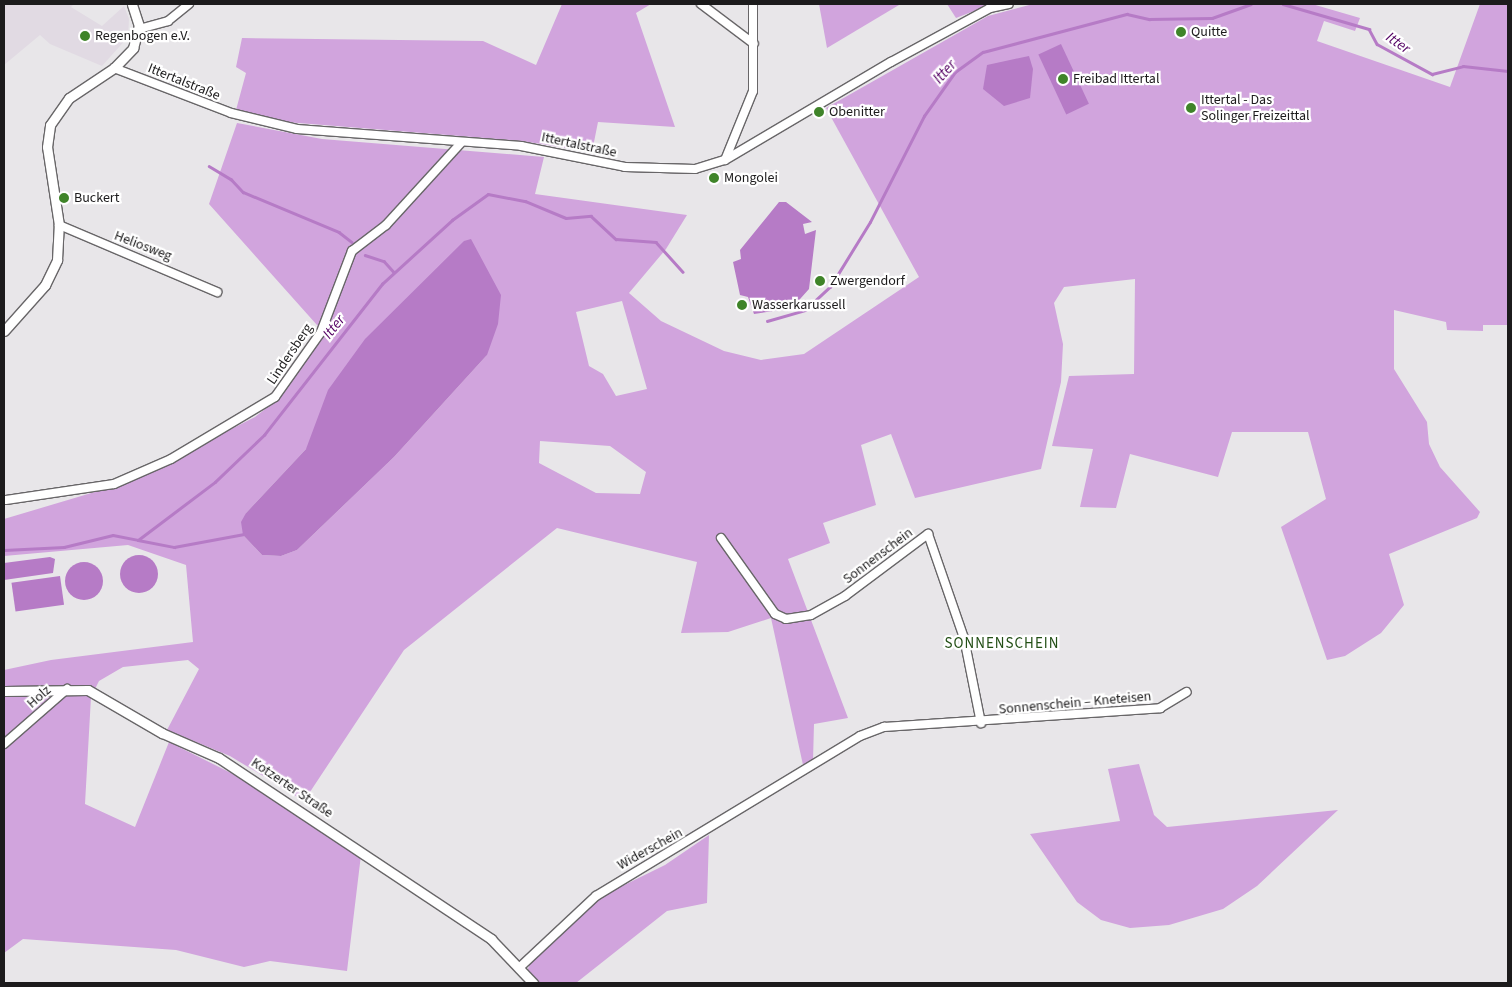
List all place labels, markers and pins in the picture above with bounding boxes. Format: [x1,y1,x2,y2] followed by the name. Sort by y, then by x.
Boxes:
[1191,24,1227,40] place label: Quitte
[1175,26,1187,38] marker: Quitte
[95,28,190,44] place label: Regenbogen e.V.
[79,30,91,42] marker: Regenbogen e.V.
[1073,71,1159,87] place label: Freibad Ittertal
[1057,73,1069,85] marker: Freibad Ittertal
[1201,92,1310,124] place label: Ittertal - Das Solinger Freizeittal
[1185,102,1197,114] marker: Ittertal - Das Solinger Freizeittal
[829,104,885,120] place label: Obenitter
[813,106,825,118] marker: Obenitter
[724,170,778,186] place label: Mongolei
[708,172,720,184] marker: Mongolei
[74,190,119,206] place label: Buckert
[58,192,70,204] marker: Buckert
[830,273,905,289] place label: Zwergendorf
[814,275,826,287] marker: Zwergendorf
[752,297,846,313] place label: Wasserkarussell
[736,299,748,311] marker: Wasserkarussell

